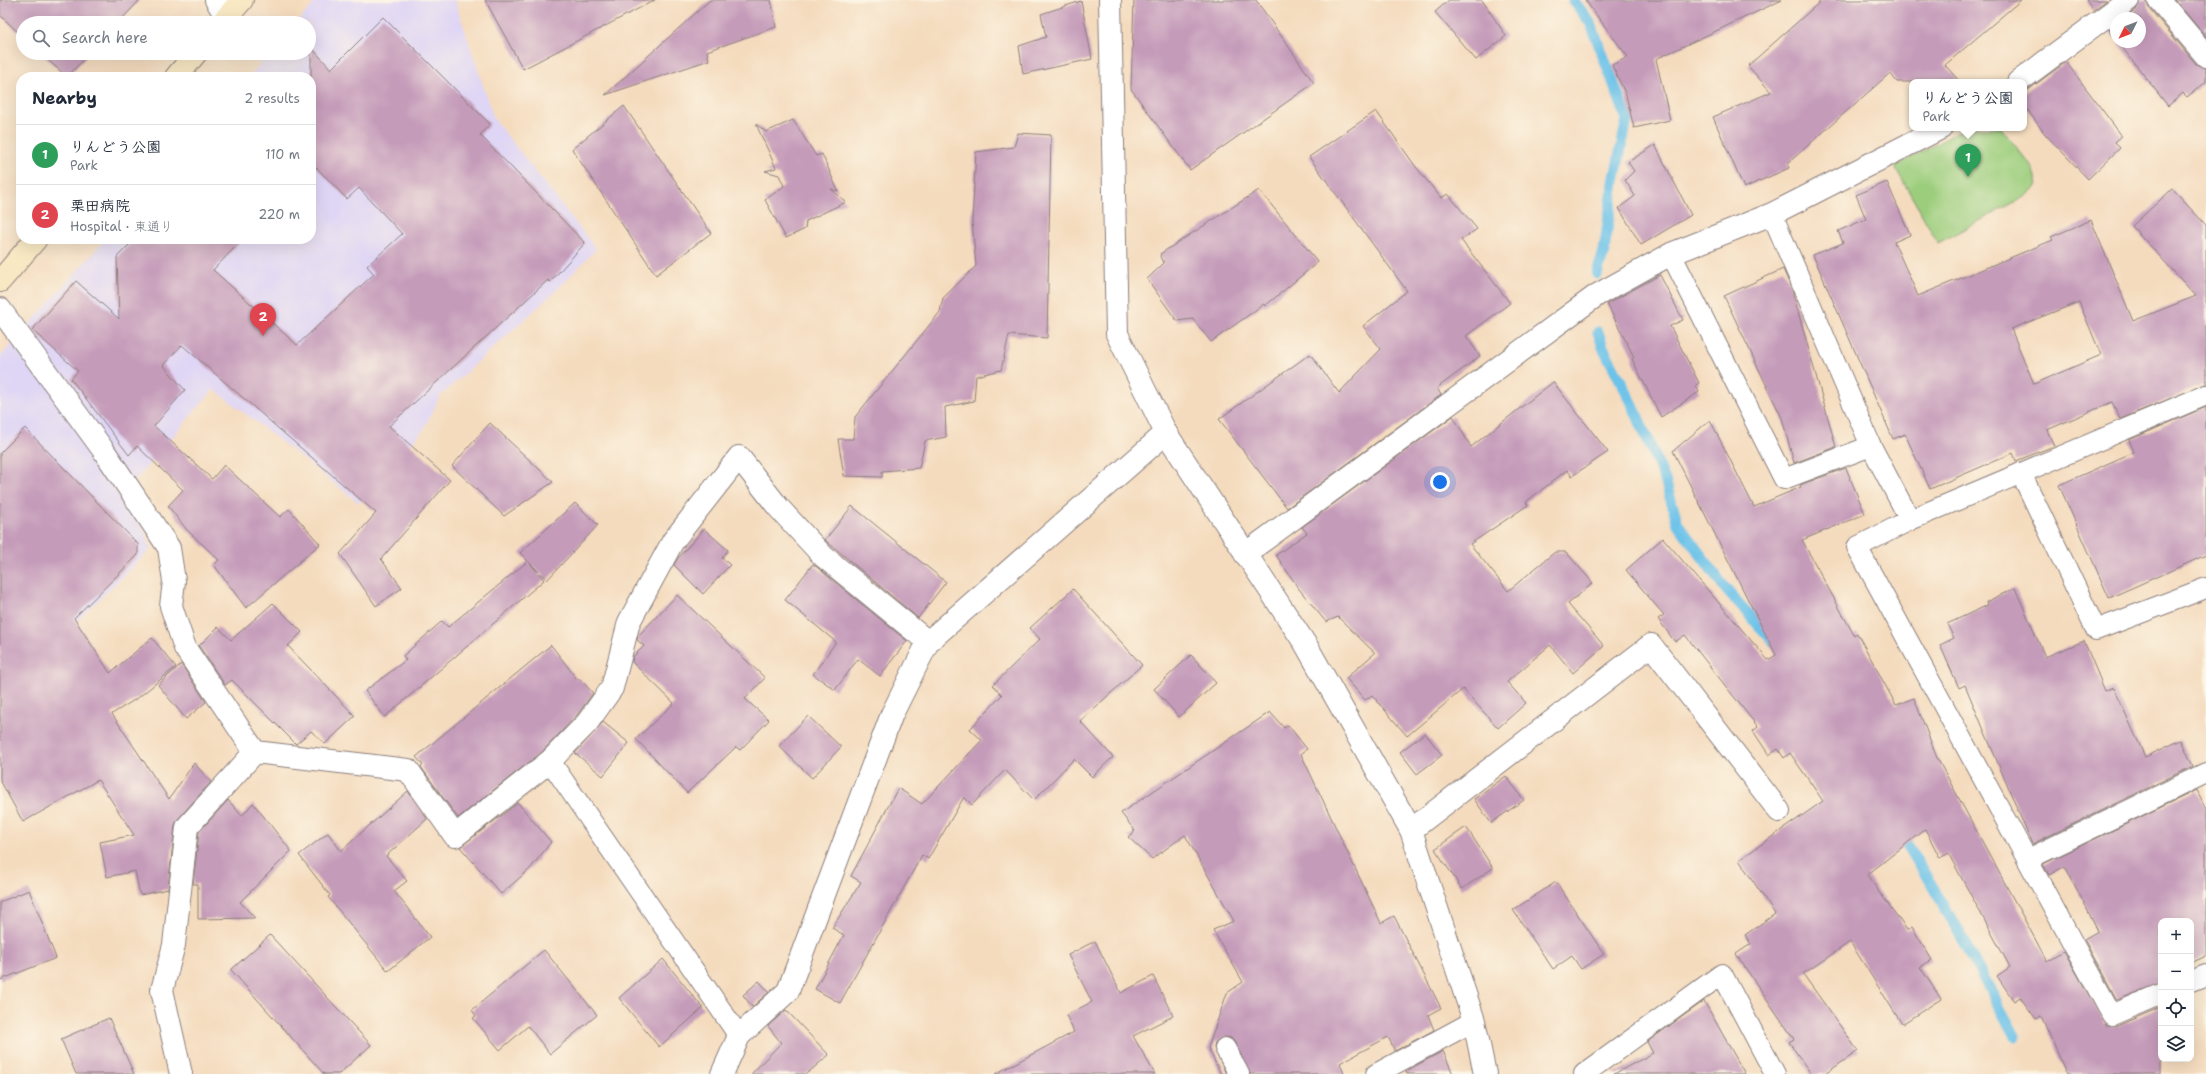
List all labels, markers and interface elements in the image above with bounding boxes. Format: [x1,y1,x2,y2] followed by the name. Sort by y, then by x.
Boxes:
[2110,12,2146,48] north arrow
[16,16,316,60] search box
[30,27,52,49] icon: search
[62,28,148,48] text: Search here
[1909,79,2027,131] popup
[32,87,97,109] text: Nearby
[1922,88,2014,108] text: りんどう公園
[244,90,300,107] text: 2 results
[1922,108,1950,125] text: Park
[70,137,161,157] text: りんどう公園
[1955,144,1981,177] pin: 1
[42,146,48,163] text: 1
[265,146,300,163] text: 110 m
[70,157,98,174] text: Park
[70,196,130,216] text: 栗田病院
[40,206,50,223] text: 2
[258,206,300,223] text: 220 m
[70,218,173,235] text: Hospital · 東通り
[250,303,276,336] pin: 2
[1430,472,1450,492] your location
[2158,918,2194,1062] map controls
[2158,918,2194,954] button: +
[2158,954,2194,990] button: −
[2158,990,2194,1026] button: locate
[2158,1026,2194,1062] button: layers

